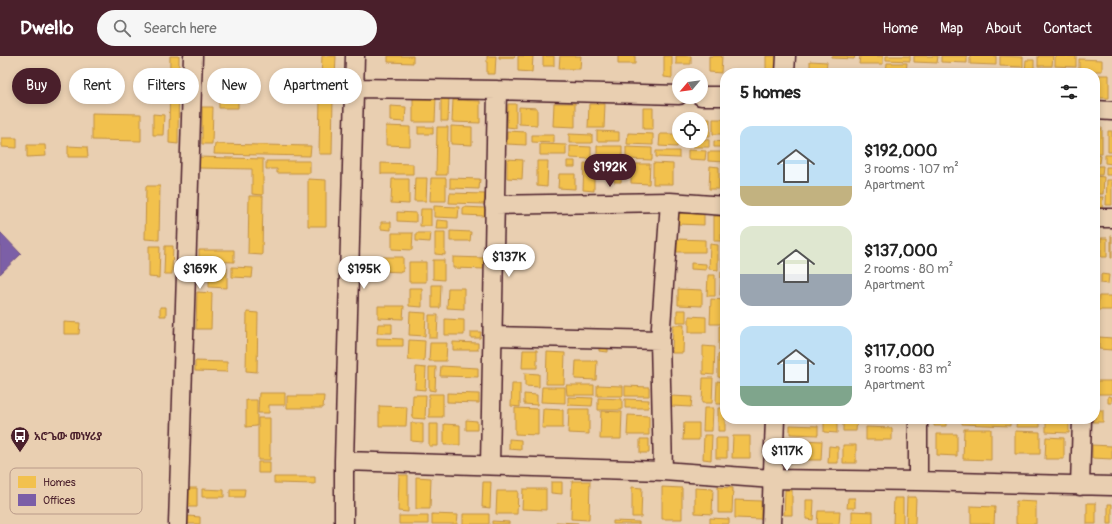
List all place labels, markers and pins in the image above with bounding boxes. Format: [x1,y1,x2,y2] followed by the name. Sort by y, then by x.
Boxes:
[582,154,638,188] pin: $192K
[481,244,537,278] pin: $137K
[172,256,228,290] pin: $169K
[336,256,392,290] pin: $195K
[9,425,31,453] bus stop icon: አሮጌው መነሃሪያ
[34,430,102,443] place label: አሮጌው መነሃሪያ
[759,438,815,472] pin: $117K

